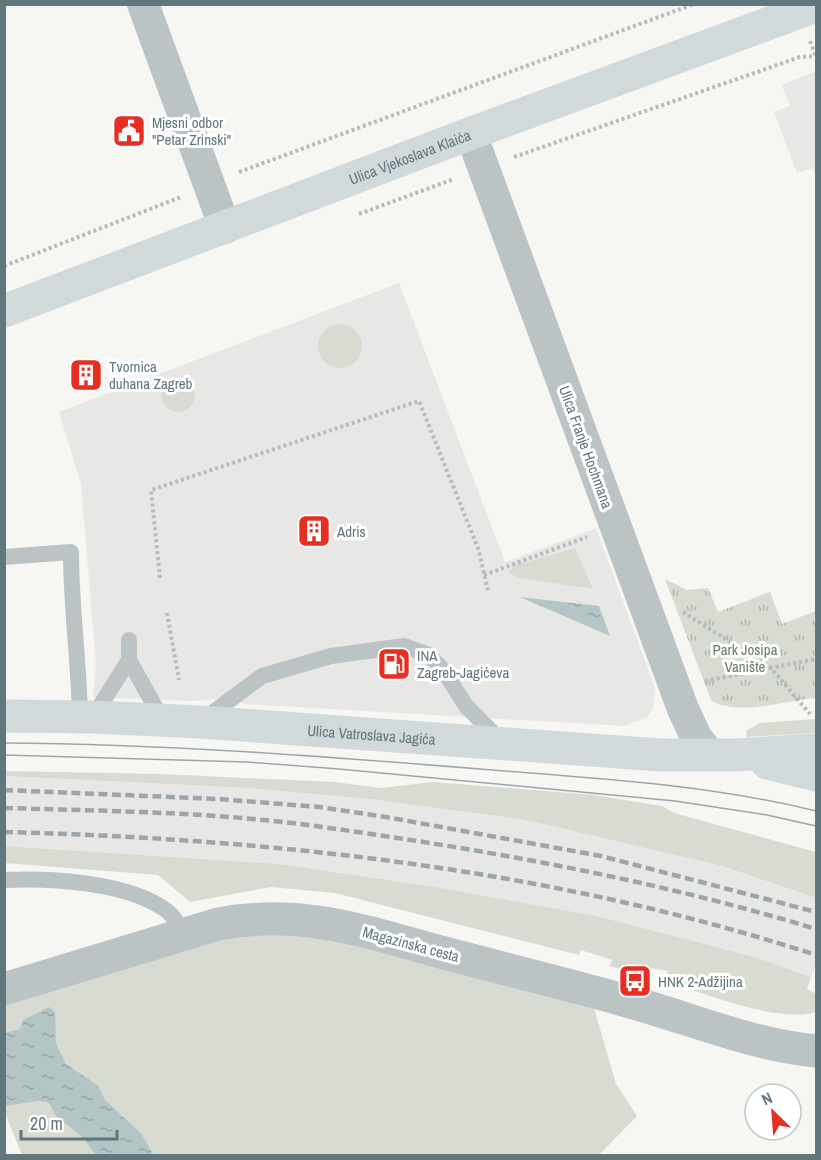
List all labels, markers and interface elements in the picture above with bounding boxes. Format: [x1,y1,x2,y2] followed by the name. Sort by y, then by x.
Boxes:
[152,112,231,150] place label: Mjesni odbor "Petar Zrinski"
[111,113,147,149] public building icon: Mjesni odbor "Petar Zrinski"
[346,124,474,189] street label: Ulica Vjekoslava Klaića
[109,356,193,394] place label: Tvornica duhana Zagreb
[68,357,104,393] building icon: Tvornica duhana Zagreb
[554,383,618,511] street label: Ulica Franje Hochmana
[296,513,332,549] building icon: Adris
[336,521,366,542] place label: Adris
[713,639,778,677] park label: Park Josipa Vanište
[417,645,509,683] place label: INA Zagreb-Jagićeva
[376,646,412,682] fuel station icon: INA Zagreb-Jagićeva
[307,719,436,749] street label: Ulica Vatroslava Jagića
[360,921,462,967] street label: Magazinska cesta
[617,963,653,999] bus stop icon: HNK 2-Adžijina
[658,971,743,992] place label: HNK 2-Adžijina
[743,1082,803,1142] north arrow
[758,1086,776,1110] text: N
[21,1103,117,1141] scale bar
[30,1111,63,1136] text: 20 m

